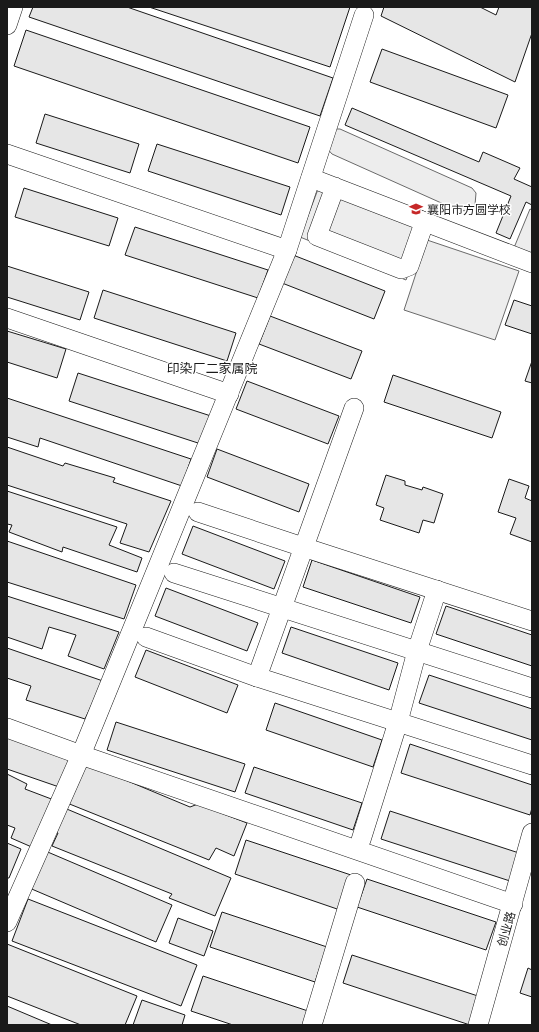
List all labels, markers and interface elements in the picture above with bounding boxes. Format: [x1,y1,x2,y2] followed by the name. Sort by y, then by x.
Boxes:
[408,201,424,217] school or university icon: 襄阳市方圆学校
[427,202,511,217] place label: 襄阳市方圆学校
[166,360,258,376] district label: 印染厂二家属院
[494,910,518,948] street label: 创业路

